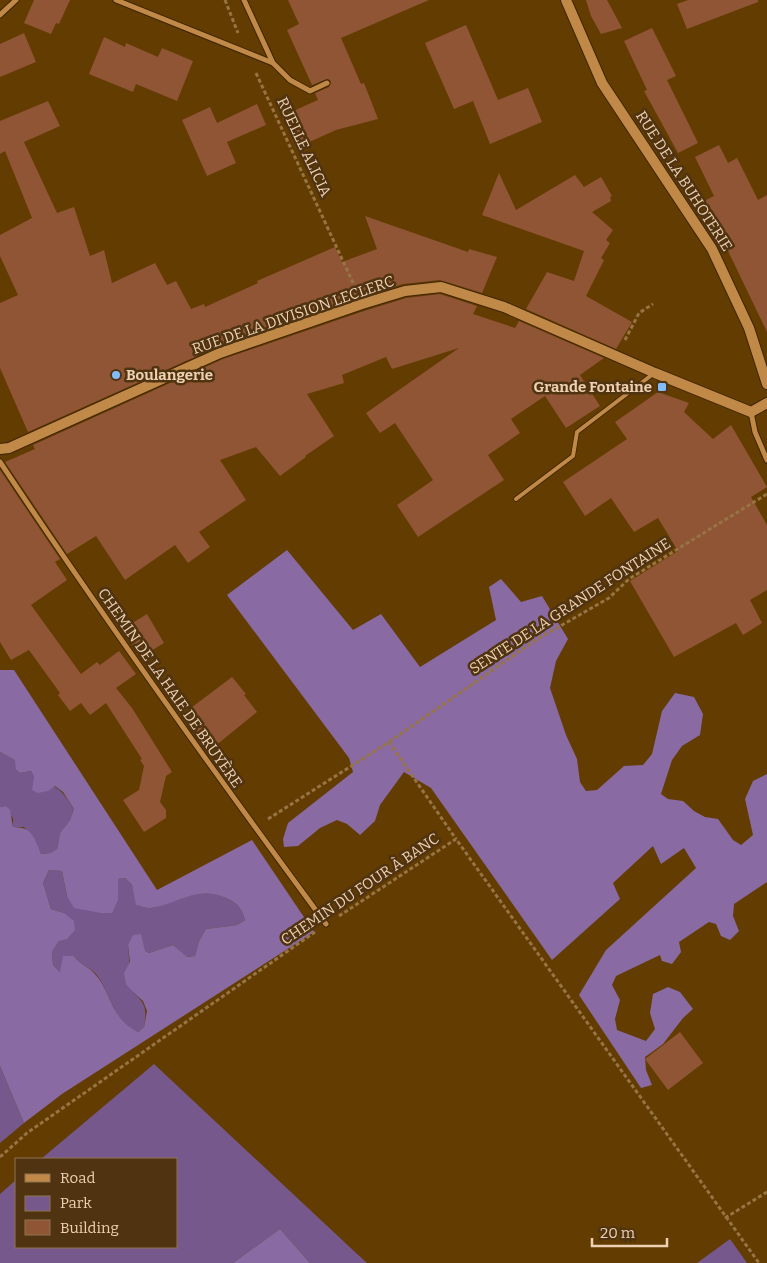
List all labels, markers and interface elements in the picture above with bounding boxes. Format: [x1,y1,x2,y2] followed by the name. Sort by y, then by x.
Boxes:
[273,94,335,200] street label: RUELLE ALICIA
[632,108,736,254] street label: RUE DE LA BUHOTERIE
[190,272,396,358] street label: RUE DE LA DIVISION LECLERC
[126,366,213,384] place label: Boulangerie
[110,369,122,381] marker: Boulangerie
[534,378,652,396] place label: Grande Fontaine
[656,381,668,393] marker: Grande Fontaine
[466,534,674,678] street label: SENTE DE LA GRANDE FONTAINE
[94,585,246,791] street label: CHEMIN DE LA HAIE DE BRUYÈRE
[277,829,443,949] street label: CHEMIN DU FOUR À BANC
[15,1158,178,1248] legend
[60,1169,95,1187] text: Road
[60,1194,92,1212] text: Park
[592,1216,667,1248] scale bar
[60,1219,119,1237] text: Building
[600,1224,636,1242] text: 20 m

